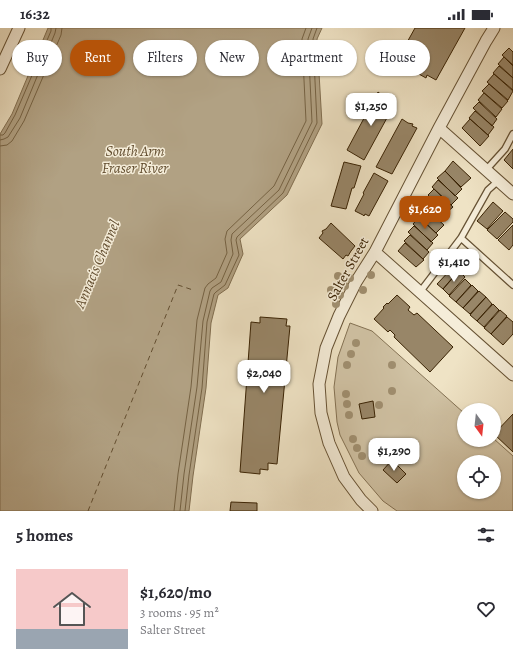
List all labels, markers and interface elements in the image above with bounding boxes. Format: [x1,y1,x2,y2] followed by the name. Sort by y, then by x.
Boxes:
[20,4,50,24] text: 16:32
[12,40,62,76] chip: Buy
[70,40,125,76] chip: Rent
[133,40,197,76] chip: Filters
[205,40,259,76] chip: New
[267,40,357,76] chip: Apartment
[365,40,430,76] chip: House
[338,93,404,127] pin: $1,250
[355,97,387,114] text: $1,250
[102,141,169,178] water label: South Arm Fraser River
[392,196,458,230] pin: $1,620
[408,200,442,217] text: $1,620
[69,217,125,312] water label: Annacis Channel
[323,233,374,304] street label: Salter Street
[421,249,487,283] pin: $1,410
[438,253,470,270] text: $1,410
[231,360,297,394] pin: $2,040
[246,364,282,381] text: $2,040
[457,403,501,447] north arrow
[457,403,501,499] map controls
[361,438,427,472] pin: $1,290
[377,442,411,459] text: $1,290
[457,455,501,499] button: locate
[16,524,73,547] text: 5 homes
[475,524,497,546] icon: filters
[140,581,212,604] text: $1,620/mo
[48,585,96,633] icon: home
[475,598,497,620] icon: heart
[140,604,219,621] text: 3 rooms · 95 m²
[140,621,206,638] text: Salter Street

